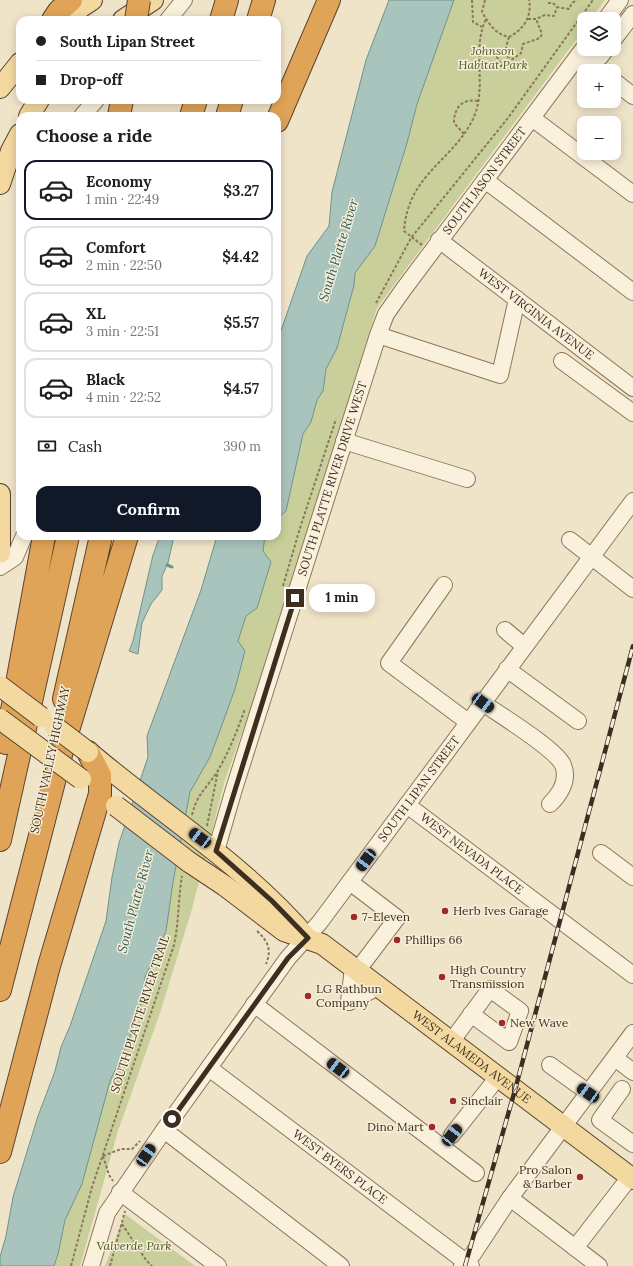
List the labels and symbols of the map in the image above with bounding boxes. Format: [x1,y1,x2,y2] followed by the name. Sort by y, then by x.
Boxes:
[458,43,528,72] park label: Johnson Habitat Park
[439,124,529,237] street label: SOUTH JASON STREET
[315,197,362,303] water label: South Platte River
[475,265,597,362] street label: WEST VIRGINIA AVENUE
[294,379,370,578] street label: SOUTH PLATTE RIVER DRIVE WEST
[309,584,375,612] callout: 1 min
[286,589,304,607] route end
[27,684,73,835] street label: SOUTH VALLEY HIGHWAY
[470,691,496,715] car
[374,733,463,844] street label: SOUTH LIPAN STREET
[417,810,527,897] street label: WEST NEVADA PLACE
[187,826,213,850] car
[114,847,157,955] water label: South Platte River
[354,847,378,873] car
[453,903,549,918] place label: Herb Ives Garage
[440,906,450,916] marker: Herb Ives Garage
[362,909,410,924] place label: 7-Eleven
[349,912,359,922] marker: 7-Eleven
[405,932,462,947] place label: Phillips 66
[107,933,172,1095] street label: SOUTH PLATTE RIVER TRAIL
[392,935,402,945] marker: Phillips 66
[450,962,527,991] place label: High Country Transmission
[437,972,447,982] marker: High Country Transmission
[316,981,382,1010] place label: LG Rathbun Company
[303,991,313,1001] marker: LG Rathbun Company
[409,1007,534,1106] street label: WEST ALAMEDA AVENUE
[510,1015,569,1030] place label: New Wave
[497,1018,507,1028] marker: New Wave
[325,1056,351,1080] car
[575,1081,601,1105] car
[461,1093,504,1108] place label: Sinclair
[448,1096,458,1106] marker: Sinclair
[163,1110,181,1128] route start
[367,1119,424,1134] place label: Dino Mart
[427,1122,437,1132] marker: Dino Mart
[440,1122,464,1148] car
[290,1126,390,1207] street label: WEST BYERS PLACE
[134,1142,158,1168] car
[519,1162,573,1191] place label: Pro Salon & Barber
[575,1172,585,1182] marker: Pro Salon & Barber
[96,1238,172,1253] park label: Valverde Park

